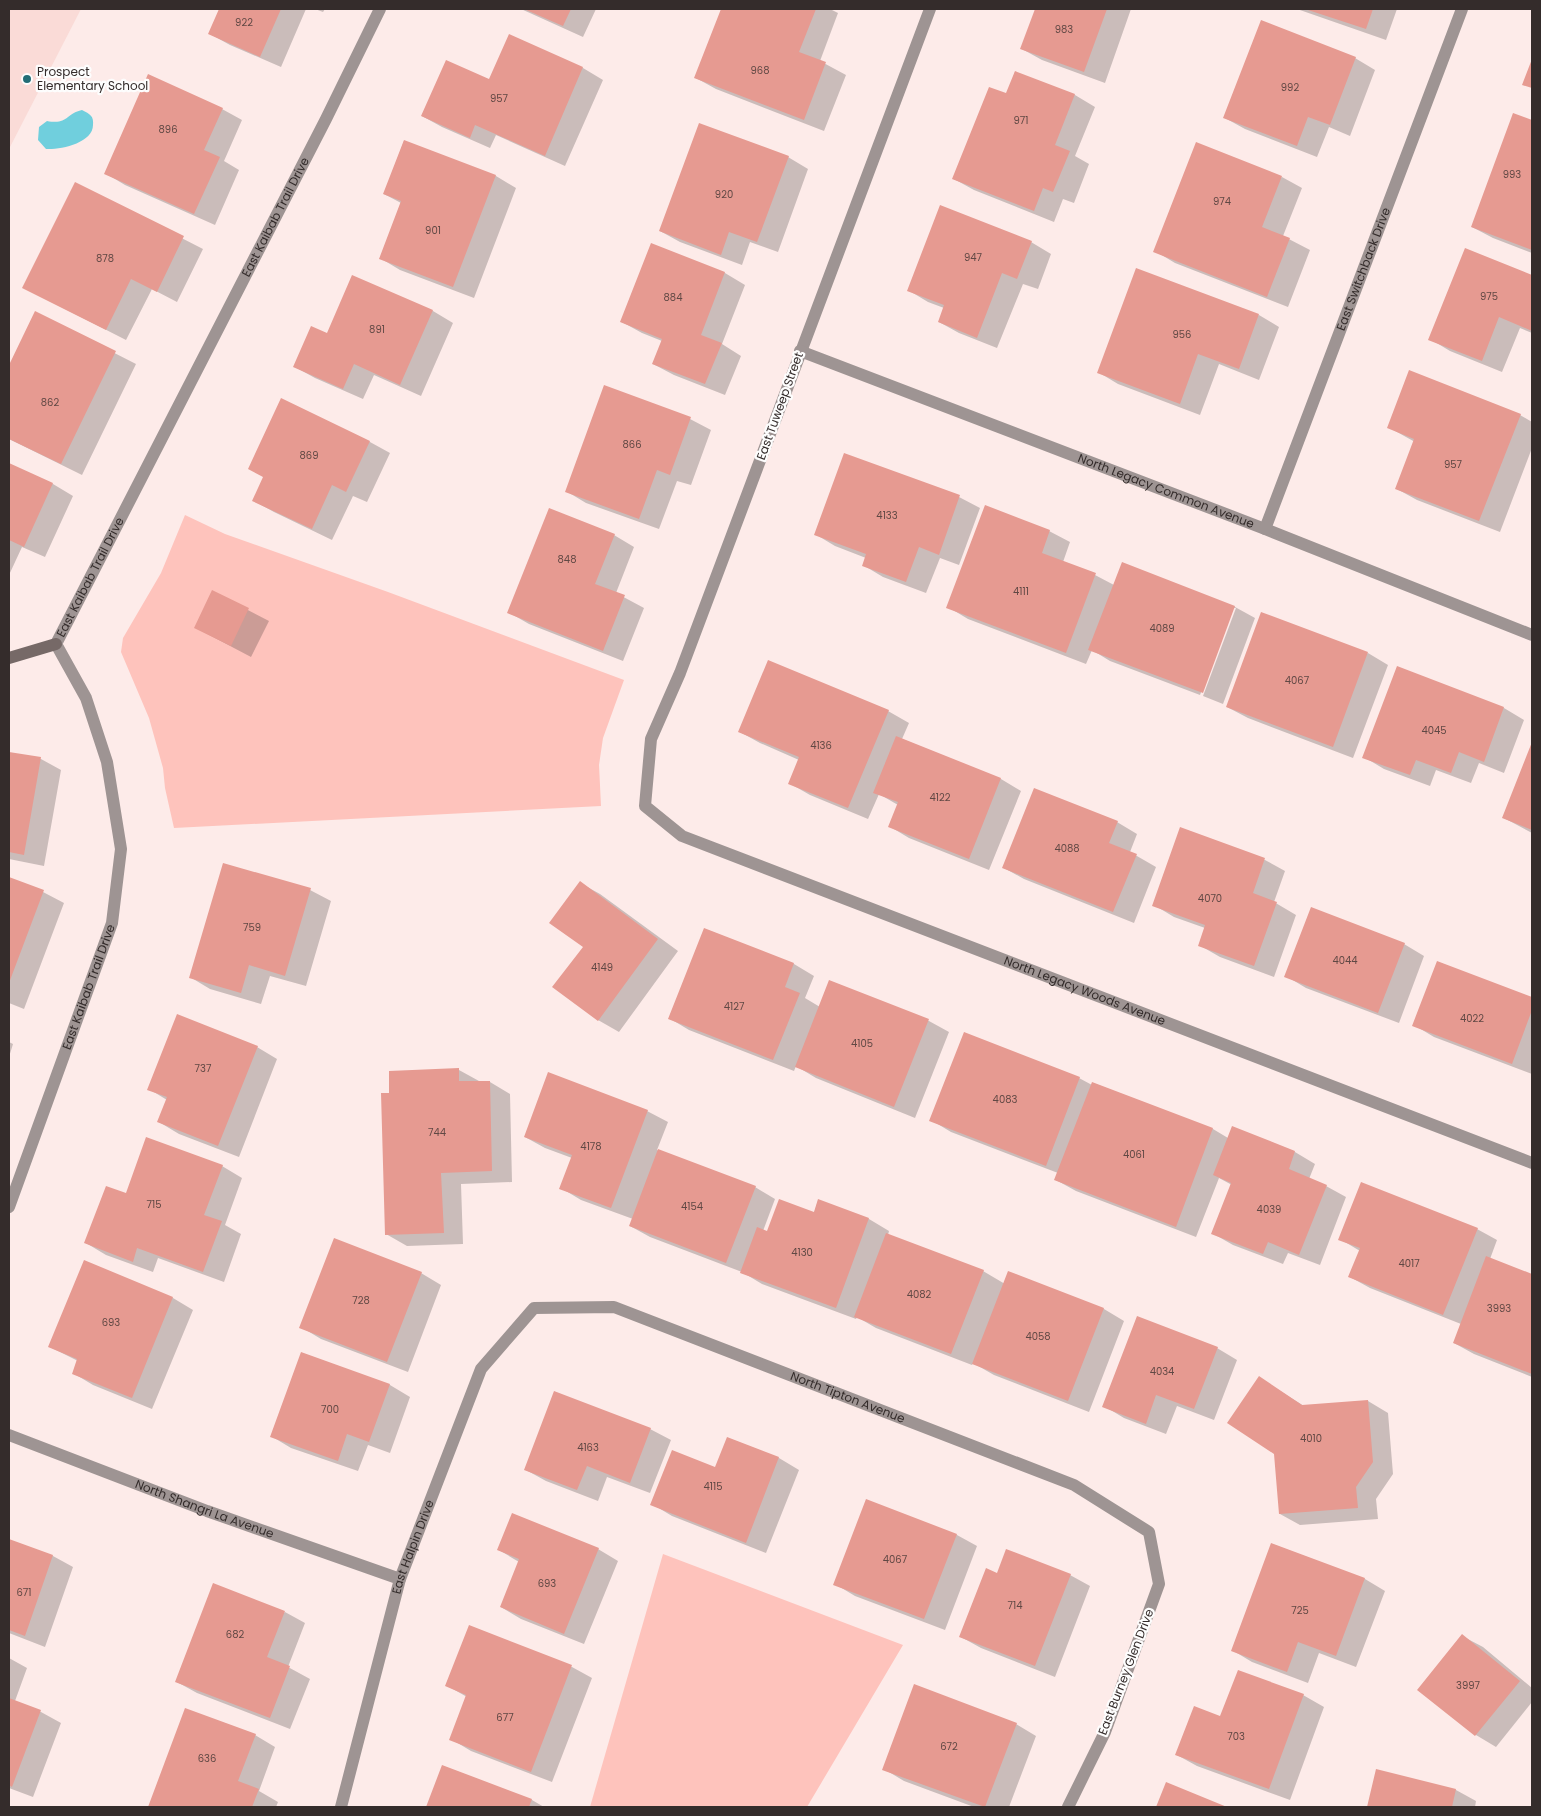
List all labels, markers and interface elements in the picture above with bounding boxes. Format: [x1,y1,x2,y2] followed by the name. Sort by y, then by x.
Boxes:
[235,15,253,30] house number: 922
[1055,22,1073,37] house number: 983
[37,63,148,94] place label: Prospect Elementary School
[751,63,769,78] house number: 968
[21,73,33,85] marker: Prospect Elementary School
[1281,80,1299,95] house number: 992
[490,91,509,106] house number: 957
[1014,113,1028,128] house number: 971
[159,122,177,137] house number: 896
[237,154,313,280] street label: East Kaibab Trail Drive
[1503,167,1521,182] house number: 993
[715,187,733,202] house number: 920
[1213,194,1231,209] house number: 974
[1332,205,1394,333] street label: East Switchback Drive
[425,223,441,238] house number: 901
[964,250,983,265] house number: 947
[96,251,114,266] house number: 878
[1480,289,1498,304] house number: 975
[664,290,682,305] house number: 884
[369,322,385,337] house number: 891
[1173,327,1191,342] house number: 956
[752,350,807,462] street label: East Tuweep Street
[41,395,59,410] house number: 862
[622,437,642,452] house number: 866
[300,448,318,463] house number: 869
[1076,449,1257,532] street label: North Legacy Common Avenue
[1444,457,1463,472] house number: 957
[876,508,898,523] house number: 4133
[52,514,128,640] street label: East Kaibab Trail Drive
[558,552,576,567] house number: 848
[1013,584,1029,599] house number: 4111
[1149,621,1175,636] house number: 4089
[1285,673,1310,688] house number: 4067
[1421,723,1447,738] house number: 4045
[810,738,832,753] house number: 4136
[930,790,951,805] house number: 4122
[1054,841,1080,856] house number: 4088
[1198,891,1222,906] house number: 4070
[243,920,261,935] house number: 759
[58,922,119,1052] street label: East Kaibab Trail Drive
[1002,952,1168,1029] street label: North Legacy Woods Avenue
[1332,953,1358,968] house number: 4044
[591,960,613,975] house number: 4149
[724,999,745,1014] house number: 4127
[1460,1011,1484,1026] house number: 4022
[851,1036,873,1051] house number: 4105
[195,1061,212,1076] house number: 737
[993,1092,1017,1107] house number: 4083
[428,1125,446,1140] house number: 744
[580,1139,602,1154] house number: 4178
[1123,1147,1145,1162] house number: 4061
[147,1197,161,1212] house number: 715
[681,1199,703,1214] house number: 4154
[1257,1202,1281,1217] house number: 4039
[791,1245,813,1260] house number: 4130
[1398,1256,1420,1271] house number: 4017
[907,1287,932,1302] house number: 4082
[352,1293,370,1308] house number: 728
[1487,1301,1511,1316] house number: 3993
[102,1315,120,1330] house number: 693
[1025,1329,1051,1344] house number: 4058
[1150,1364,1174,1379] house number: 4034
[788,1367,908,1427] street label: North Tipton Avenue
[321,1402,339,1417] house number: 700
[1300,1431,1322,1446] house number: 4010
[577,1440,599,1455] house number: 4163
[133,1475,276,1542] street label: North Shangri La Avenue
[704,1479,722,1494] house number: 4115
[387,1497,438,1596] street label: East Halpin Drive
[883,1552,908,1567] house number: 4067
[538,1576,556,1591] house number: 693
[16,1585,32,1600] house number: 671
[1008,1598,1022,1613] house number: 714
[1291,1603,1309,1618] house number: 725
[1094,1607,1157,1737] street label: East Burney Glen Drive
[226,1627,244,1642] house number: 682
[1456,1678,1481,1693] house number: 3997
[496,1710,514,1725] house number: 677
[1227,1729,1245,1744] house number: 703
[940,1739,958,1754] house number: 672
[198,1751,216,1766] house number: 636

